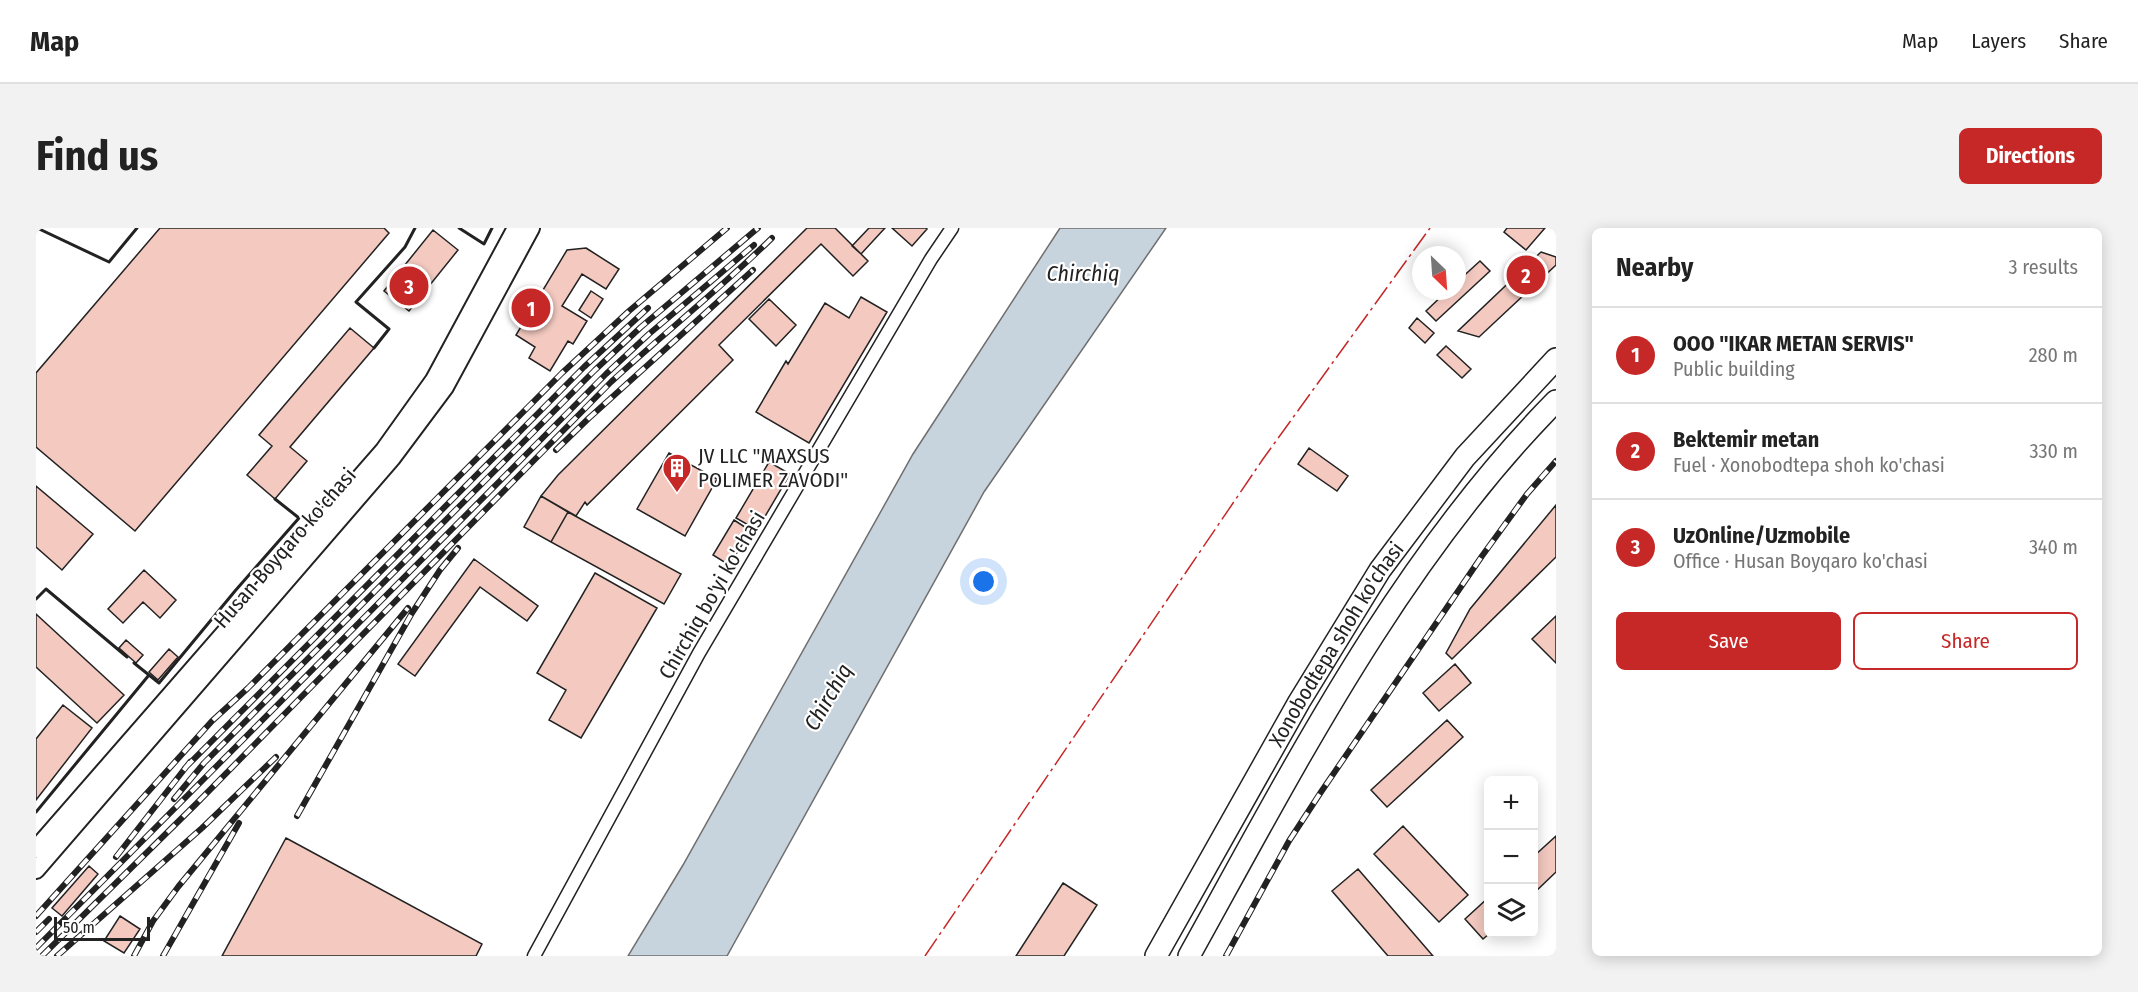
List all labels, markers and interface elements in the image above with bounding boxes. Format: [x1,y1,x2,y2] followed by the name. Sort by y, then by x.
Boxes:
[30,25,79,58] text: Map
[1902,28,1938,54] text: Map
[1971,28,2026,54] text: Layers
[2059,28,2108,54] text: Share
[1959,128,2102,184] button: Directions
[36,131,158,181] text: Find us
[1412,246,1466,300] north arrow
[1506,252,1546,298] pin: 2
[1616,252,1693,283] text: Nearby
[2009,255,2078,279] text: 3 results
[1047,260,1119,287] water label: Chirchiq
[390,264,428,308] pin: 3
[512,286,550,331] pin: 1
[1673,330,1914,357] text: OOO "IKAR METAN SERVIS"
[1631,343,1640,367] text: 1
[2029,343,2078,367] text: 280 m
[1673,357,1795,381] text: Public building
[1673,426,1819,453] text: Bektemir metan
[1631,439,1640,463] text: 2
[2029,439,2078,463] text: 330 m
[698,443,848,493] place label: JV LLC "MAXSUS POLIMER ZAVODI"
[661,452,693,494] building icon: JV LLC "MAXSUS POLIMER ZAVODI"
[1673,453,1945,477] text: Fuel · Xonobodtepa shoh ko'chasi
[208,463,362,633] street label: Husan Boyqaro ko'chasi
[653,506,771,684] street label: Chirchiq bo'yi ko'chasi
[1673,522,1850,549] text: UzOnline/Uzmobile
[1631,535,1640,559] text: 3
[2029,535,2078,559] text: 340 m
[1263,537,1409,751] street label: Xonobodtepa shoh ko'chasi
[1673,549,1928,573] text: Office · Husan Boyqaro ko'chasi
[969,567,998,596] your location
[1616,612,1841,670] button: Save
[1853,612,2078,670] button: Share
[798,659,858,735] water label: Chirchiq
[1484,776,1538,938] map controls
[1484,776,1538,830] button: +
[1484,830,1538,884] button: −
[1484,884,1538,938] button: layers
[54,914,150,942] scale bar
[63,918,95,937] text: 50 m

